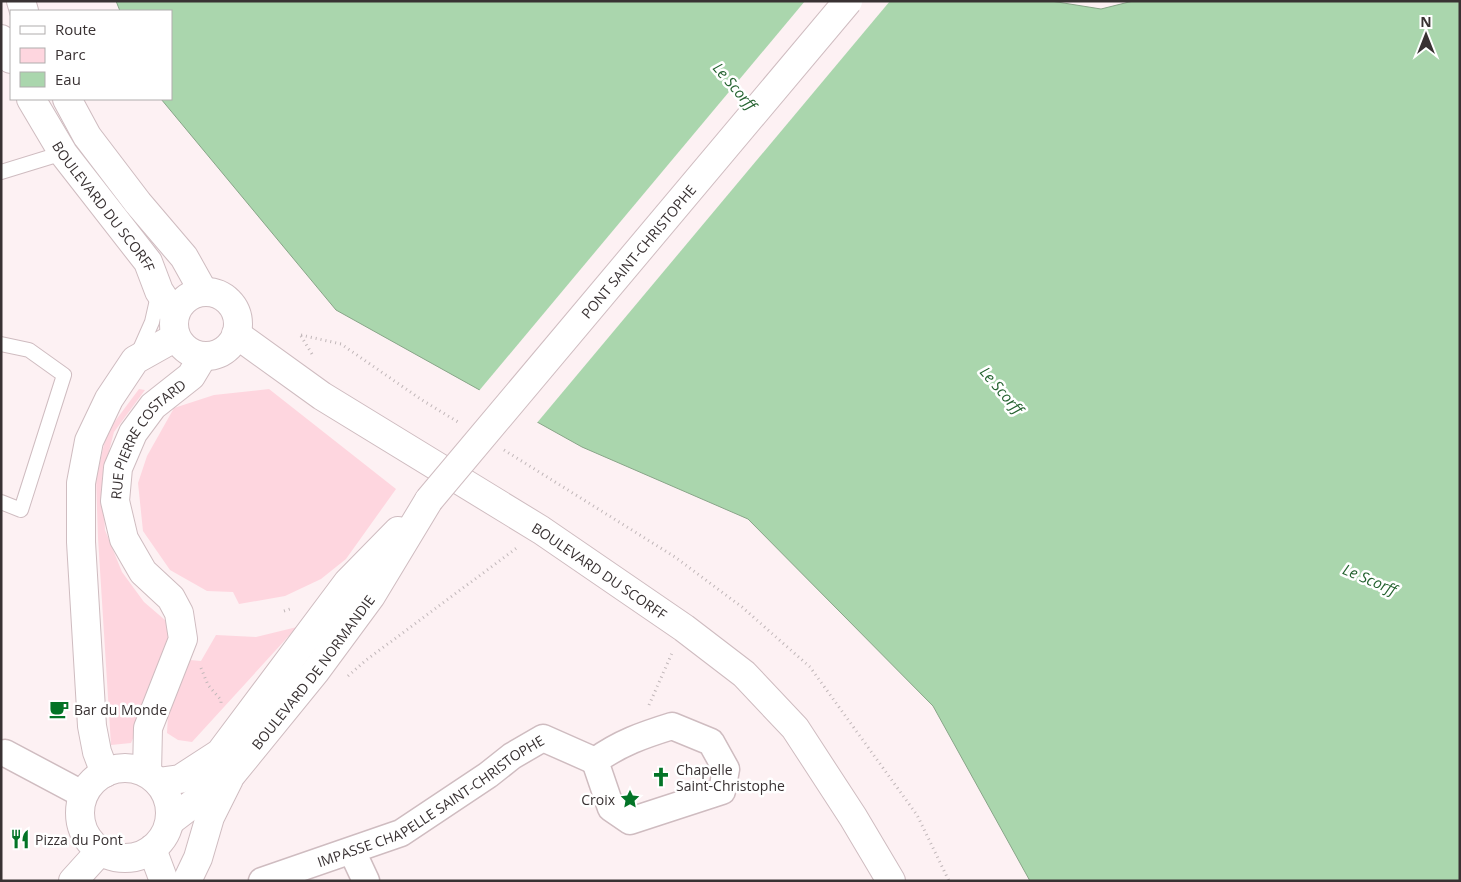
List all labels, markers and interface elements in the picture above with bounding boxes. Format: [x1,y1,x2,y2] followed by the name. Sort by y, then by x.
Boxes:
[10,10,172,100] legend
[1401,10,1451,60] north arrow
[1420,12,1432,31] text: N
[55,19,96,39] text: Route
[55,44,86,64] text: Parc
[709,58,763,116] water label: Le Scorff
[55,69,81,89] text: Eau
[48,137,160,274] street label: BOULEVARD DU SCORFF
[576,180,700,322] street label: PONT SAINT-CHRISTOPHE
[976,362,1030,420] water label: Le Scorff
[106,374,189,500] street label: RUE PIERRE COSTARD
[529,517,671,623] street label: BOULEVARD DU SCORFF
[1340,559,1402,600] water label: Le Scorff
[247,591,378,753] street label: BOULEVARD DE NORMANDIE
[48,698,70,720] cafe icon: Bar du Monde
[74,700,167,719] place label: Bar du Monde
[314,730,547,871] street label: IMPASSE CHAPELLE SAINT-CHRISTOPHE
[676,760,785,795] place label: Chapelle Saint-Christophe
[650,766,672,788] church icon: Chapelle Saint-Christophe
[619,788,641,810] place icon: Croix
[581,790,616,809] place label: Croix
[9,828,31,850] restaurant icon: Pizza du Pont
[35,830,123,849] place label: Pizza du Pont

